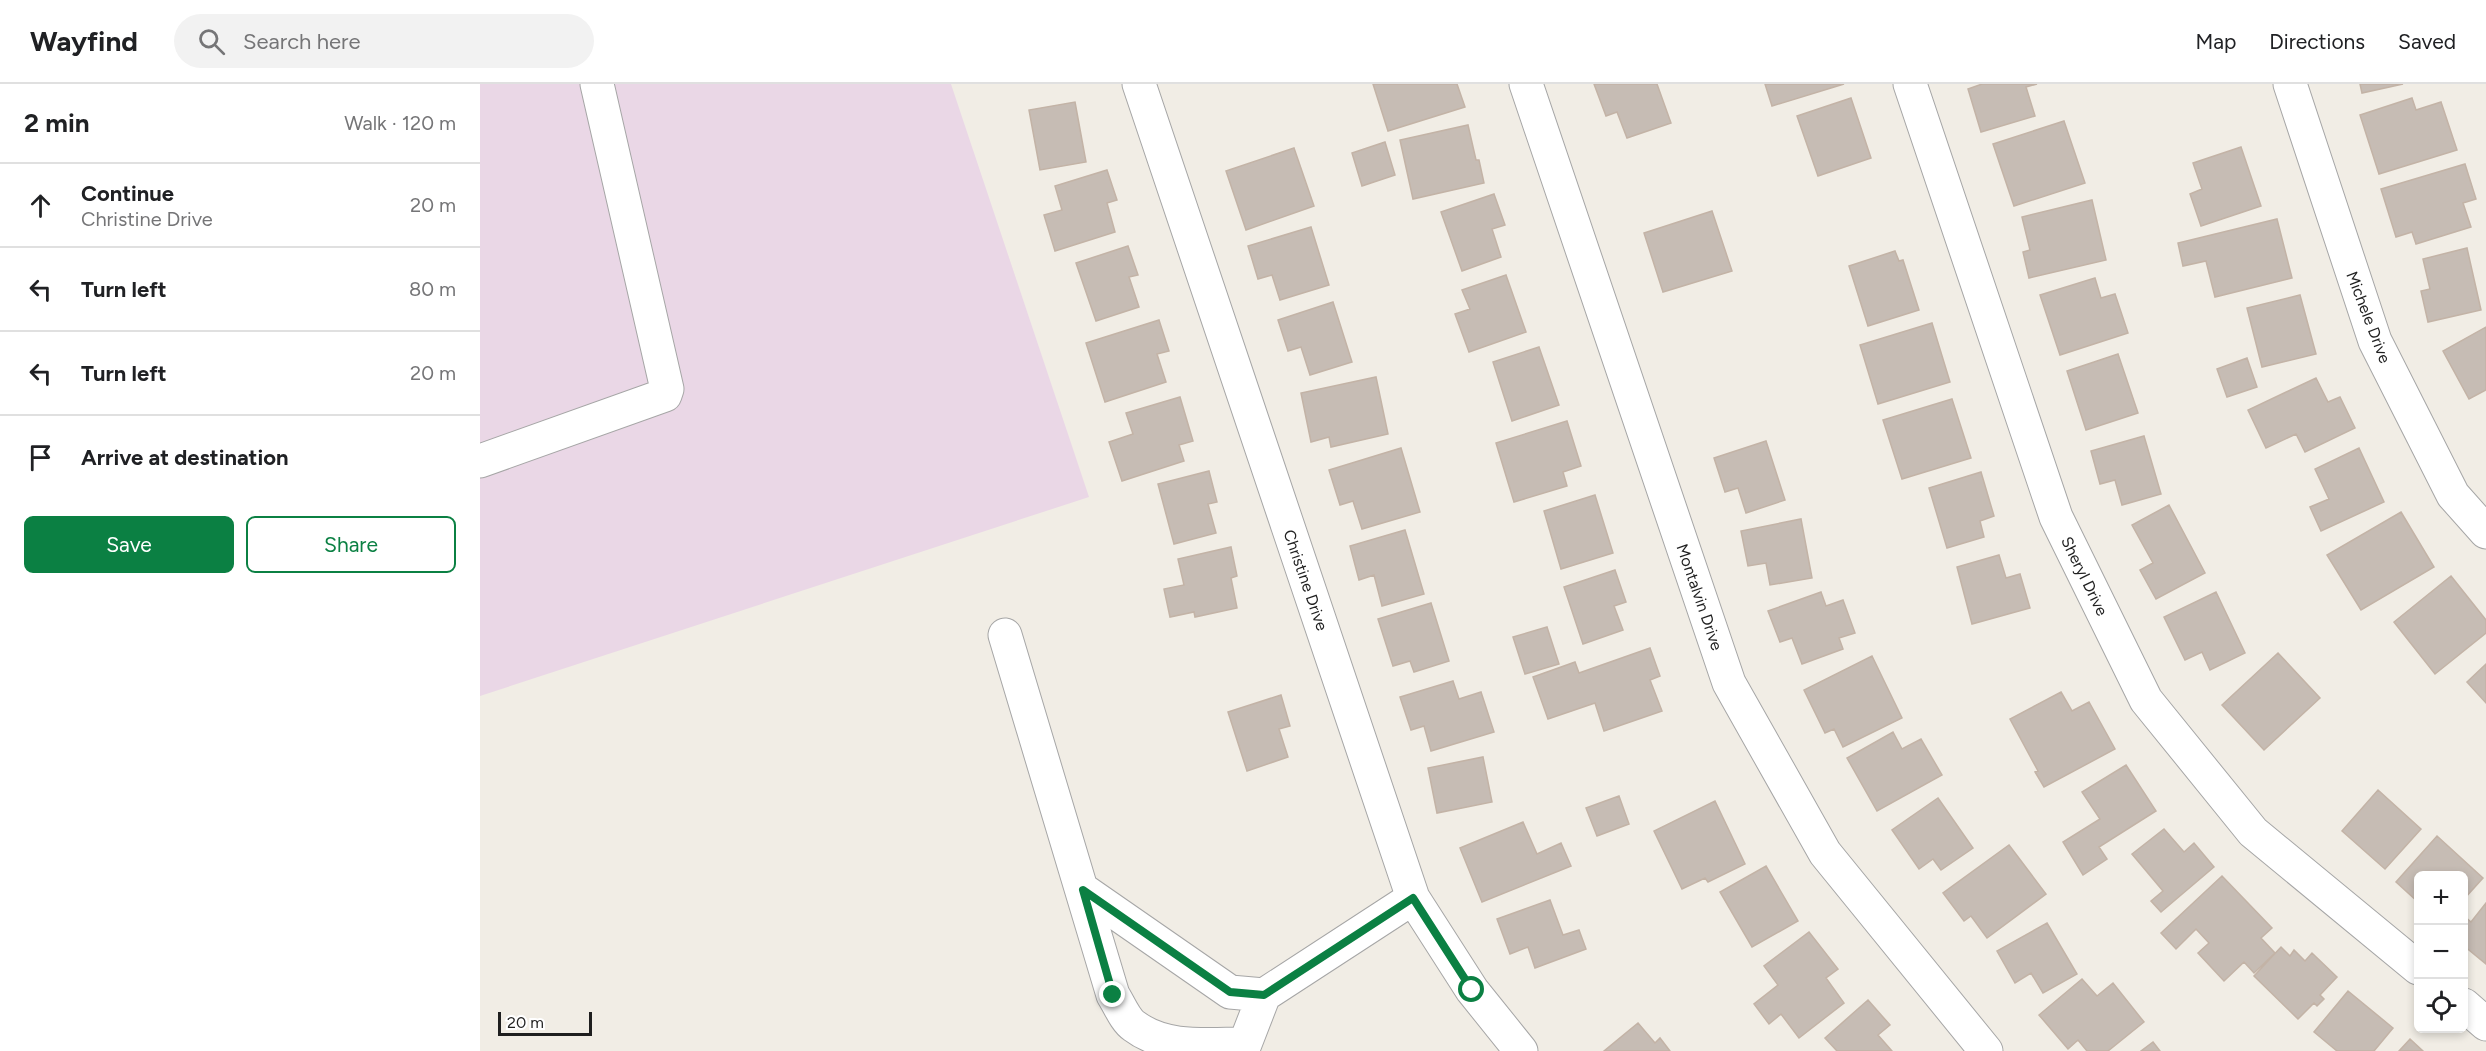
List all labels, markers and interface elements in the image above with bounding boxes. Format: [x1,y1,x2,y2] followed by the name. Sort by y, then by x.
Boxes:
[174,14,594,68] search box
[30,24,138,58] text: Wayfind
[195,25,228,58] icon: search
[243,28,361,55] text: Search here
[2195,29,2236,54] text: Map
[2269,29,2365,54] text: Directions
[2398,29,2456,54] text: Saved
[24,107,90,139] text: 2 min
[344,111,456,135] text: Walk · 120 m
[81,180,174,207] text: Continue
[24,189,57,222] icon: ahead
[410,193,456,217] text: 20 m
[81,207,213,231] text: Christine Drive
[2342,269,2395,366] street label: Michele Drive
[24,273,57,306] icon: left
[81,276,167,303] text: Turn left
[409,277,456,301] text: 80 m
[24,357,57,390] icon: left
[81,360,167,387] text: Turn left
[410,361,456,385] text: 20 m
[24,441,57,474] icon: arrive
[81,444,289,471] text: Arrive at destination
[24,516,234,573] button: Save
[246,516,456,573] button: Share
[1279,527,1332,633] street label: Christine Drive
[2057,533,2112,619] street label: Sheryl Drive
[1672,541,1727,653] street label: Montalvin Drive
[2414,871,2468,1033] map controls
[2414,871,2468,925] button: +
[2414,925,2468,979] button: −
[1458,976,1484,1002] route start
[2414,979,2468,1033] button: locate
[1099,981,1125,1007] route end
[498,1009,592,1036] scale bar
[507,1013,544,1032] text: 20 m

